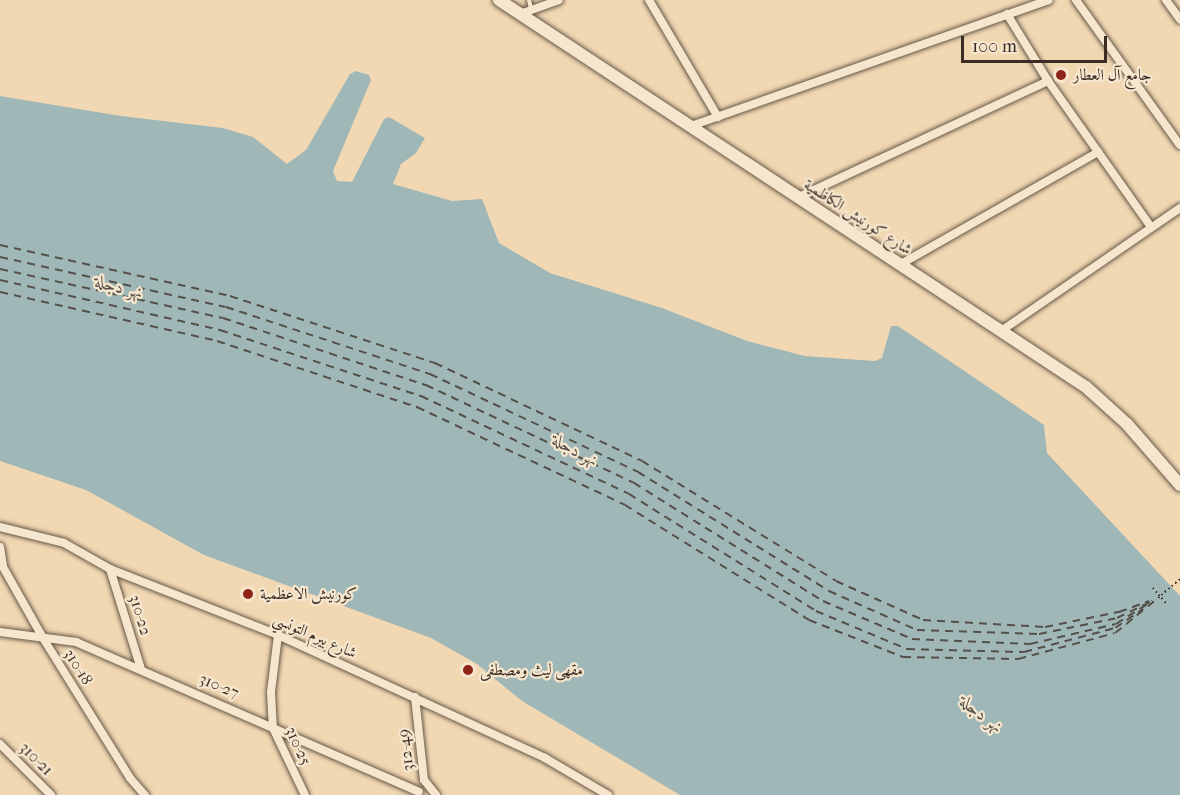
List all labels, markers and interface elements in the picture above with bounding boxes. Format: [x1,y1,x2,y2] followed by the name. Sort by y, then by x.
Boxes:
[964,24,1110,62] scale bar
[972,36,1017,57] text: 100 m
[1073,65,1151,85] place label: جامع آل العطار
[1054,68,1068,82] marker: جامع آل العطار
[800,175,916,259] street label: شارع كورنيش الكاظمية
[92,272,146,304] water label: نهر دجلة
[548,430,602,472] water label: نهر دجلة
[260,584,357,604] place label: كورنيش الاعظمية
[241,587,255,601] marker: كورنيش الاعظمية
[125,592,155,638] street label: 310-22
[270,609,360,663] street label: شارع بيرم التونسي
[60,645,96,689] street label: 310-18
[480,660,583,680] place label: مقهى ليث ومصطفى
[461,663,475,677] marker: مقهى ليث ومصطفى
[196,669,242,703] street label: 310-27
[955,692,1007,738] water label: نهر دجلة
[281,724,315,768] street label: 310-25
[394,728,418,772] street label: 312-49
[15,738,57,780] street label: 310-21

